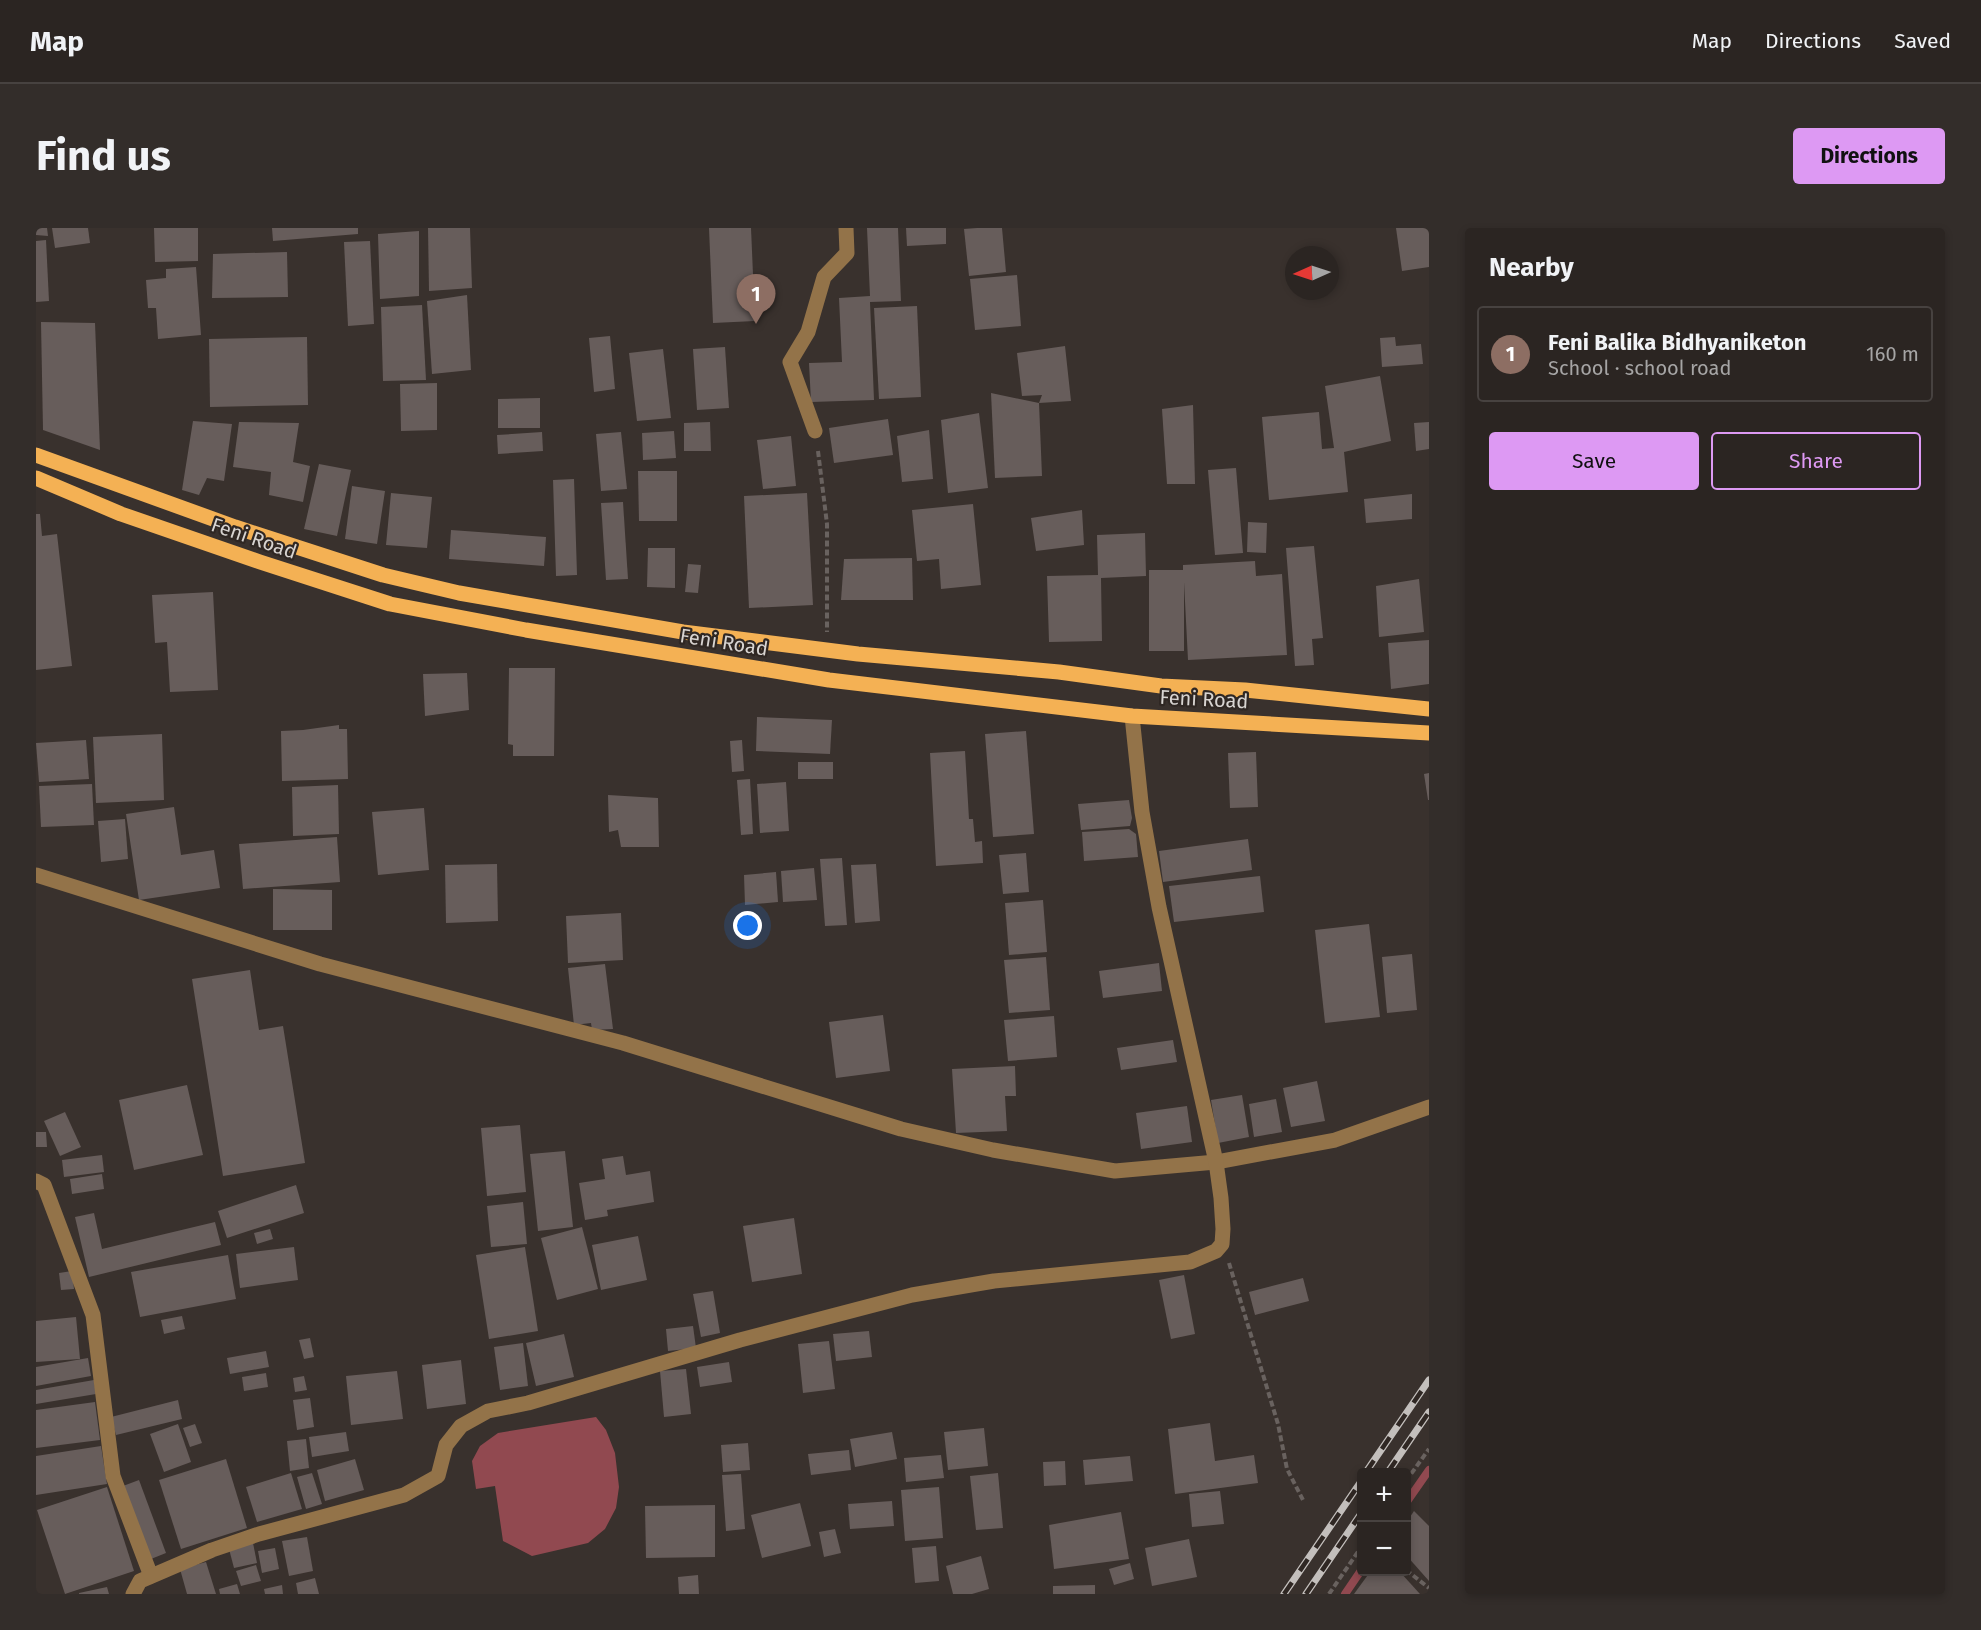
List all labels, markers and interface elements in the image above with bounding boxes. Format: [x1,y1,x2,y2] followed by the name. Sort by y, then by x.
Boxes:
[30,25,84,58] text: Map
[1692,28,1732,54] text: Map
[1765,28,1861,54] text: Directions
[1894,28,1951,54] text: Saved
[1793,128,1945,184] button: Directions
[36,131,171,181] text: Find us
[1285,246,1339,300] north arrow
[1489,252,1574,283] text: Nearby
[736,274,776,324] pin: 1
[1548,329,1806,356] text: Feni Balika Bidhyaniketon
[1506,342,1515,366] text: 1
[1866,342,1919,366] text: 160 m
[1548,356,1731,380] text: School · school road
[1489,432,1699,490] button: Save
[1711,432,1921,490] button: Share
[208,512,300,564] street label: Feni Road
[678,623,770,661] street label: Feni Road
[1159,685,1249,713] street label: Feni Road
[733,911,762,940] your location
[1357,1468,1411,1576] map controls
[1357,1468,1411,1522] button: +
[1357,1522,1411,1576] button: −

